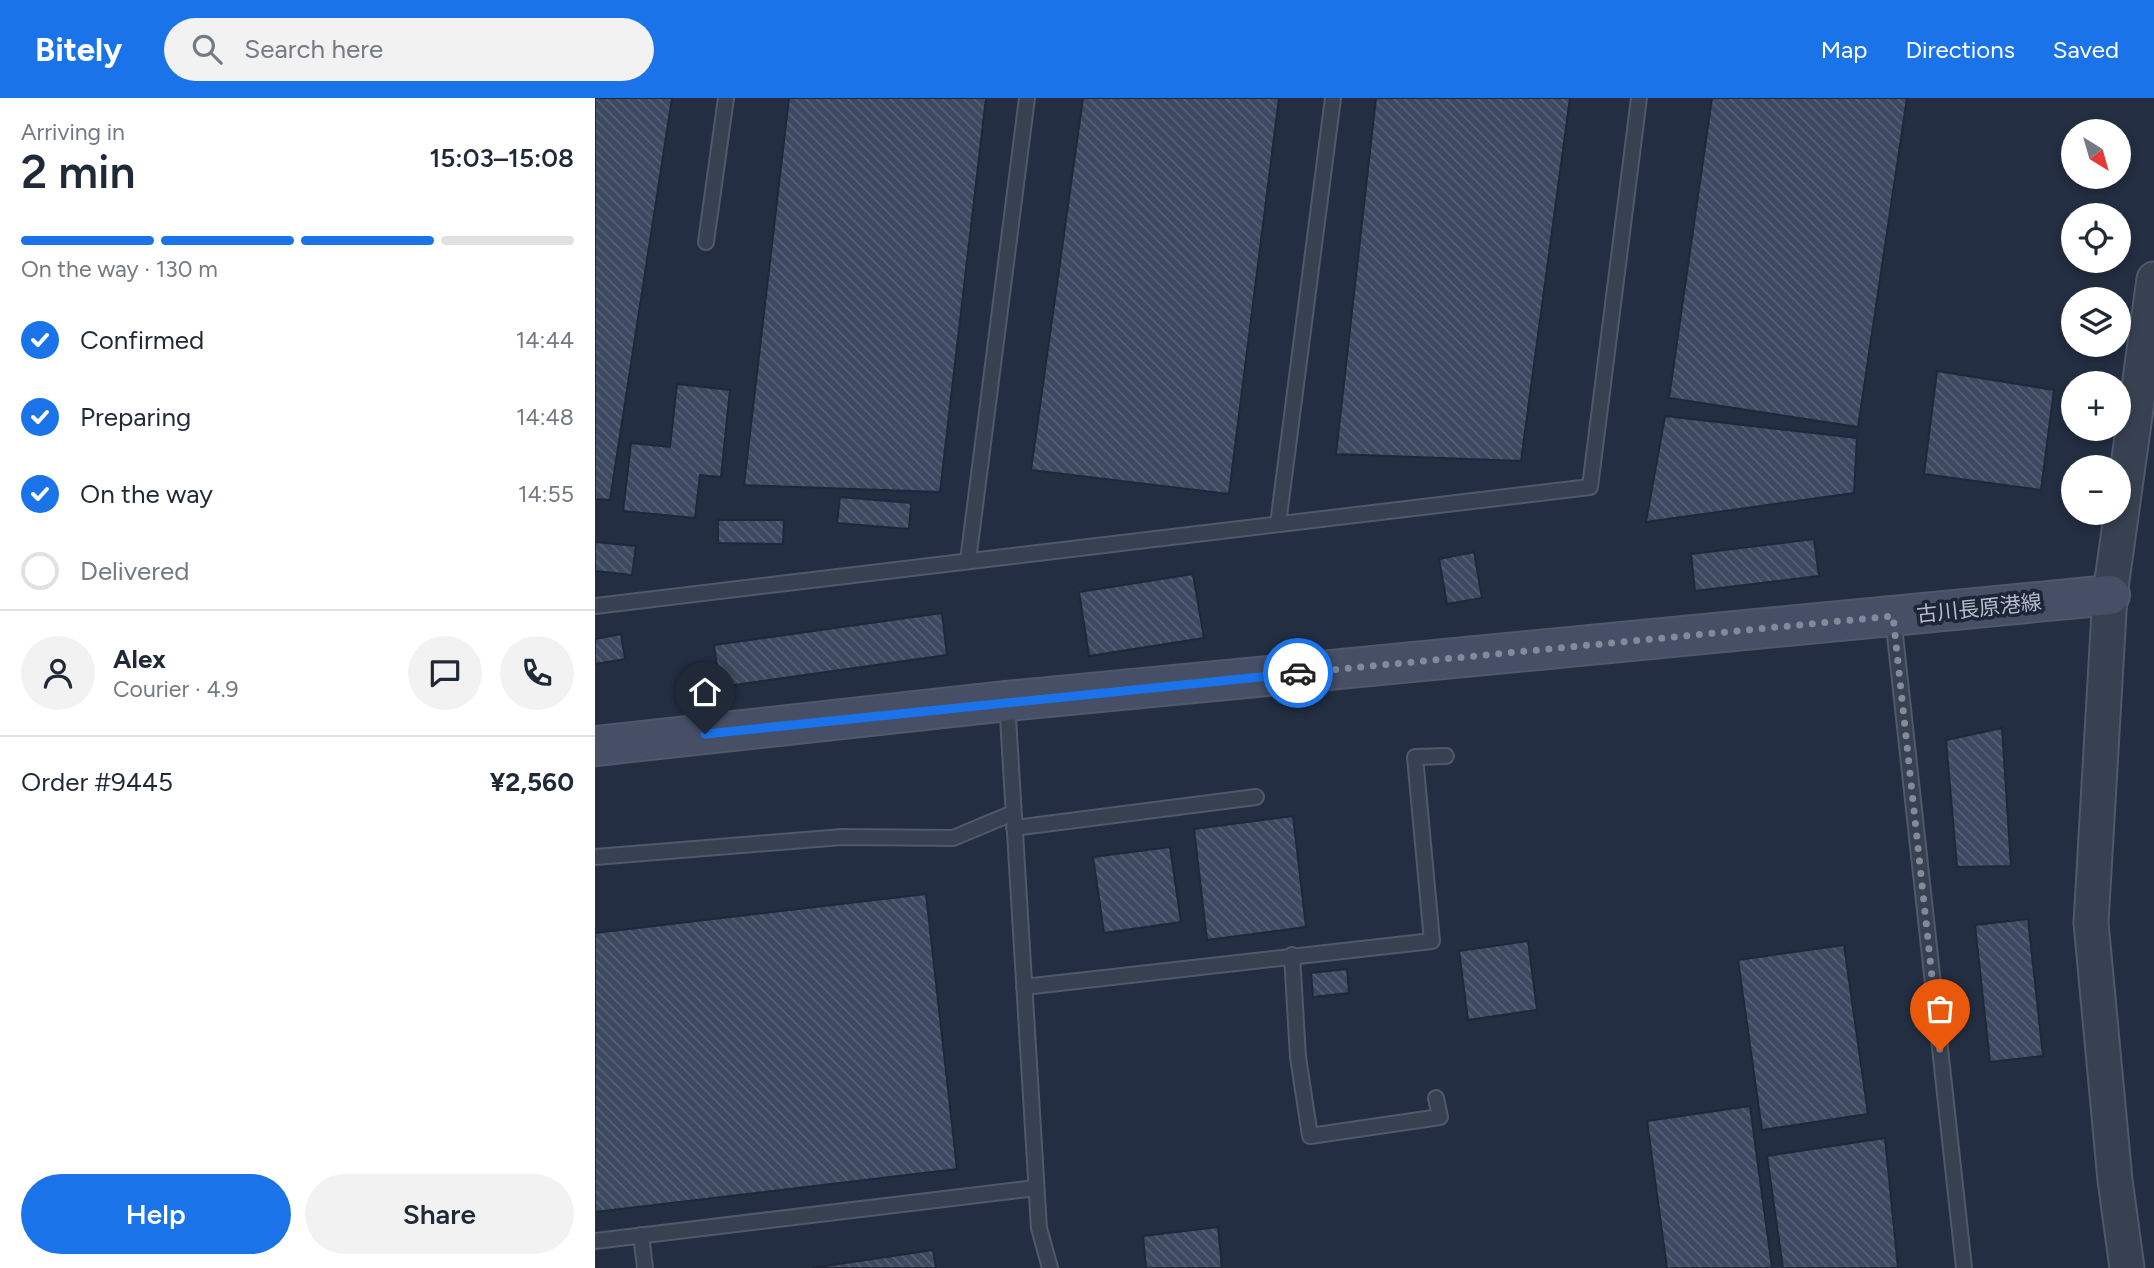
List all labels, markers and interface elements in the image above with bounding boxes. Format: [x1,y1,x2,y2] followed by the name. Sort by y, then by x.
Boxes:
[164,18,654,81] search box
[35,30,122,69] text: Bitely
[188,30,226,68] icon: search
[244,33,383,65] text: Search here
[1821,35,1867,64] text: Map
[1905,35,2015,64] text: Directions
[2053,35,2119,64] text: Saved
[21,118,125,146] text: Arriving in
[2061,119,2131,189] north arrow
[2061,119,2131,525] map controls
[429,142,574,174] text: 15:03–15:08
[21,144,136,200] text: 2 min
[2061,203,2131,273] button: locate
[21,255,218,283] text: On the way · 130 m
[2061,287,2131,357] button: layers
[21,321,59,359] icon: check
[80,324,204,356] text: Confirmed
[516,326,574,354] text: 14:44
[2061,371,2131,441] button: +
[21,398,59,436] icon: check
[80,401,191,433] text: Preparing
[516,403,574,431] text: 14:48
[2061,455,2131,525] button: −
[21,475,59,513] icon: check
[80,478,213,510] text: On the way
[518,480,574,508] text: 14:55
[80,555,189,587] text: Delivered
[1915,589,2043,627] street label: 古川長原港線
[21,636,95,710] button: person
[408,636,482,710] button: chat
[500,636,574,710] button: phone
[1263,638,1333,708] courier
[113,643,166,675] text: Alex
[1279,654,1317,692] icon: car
[675,662,735,734] pin
[686,673,724,711] icon: home
[113,675,239,703] text: Courier · 4.9
[21,766,173,798] text: Order #9445
[490,766,574,798] text: ¥2,560
[1910,979,1970,1051] pin
[1921,990,1959,1028] icon: bag
[21,1174,291,1254] button: Help
[305,1174,574,1254] button: Share

